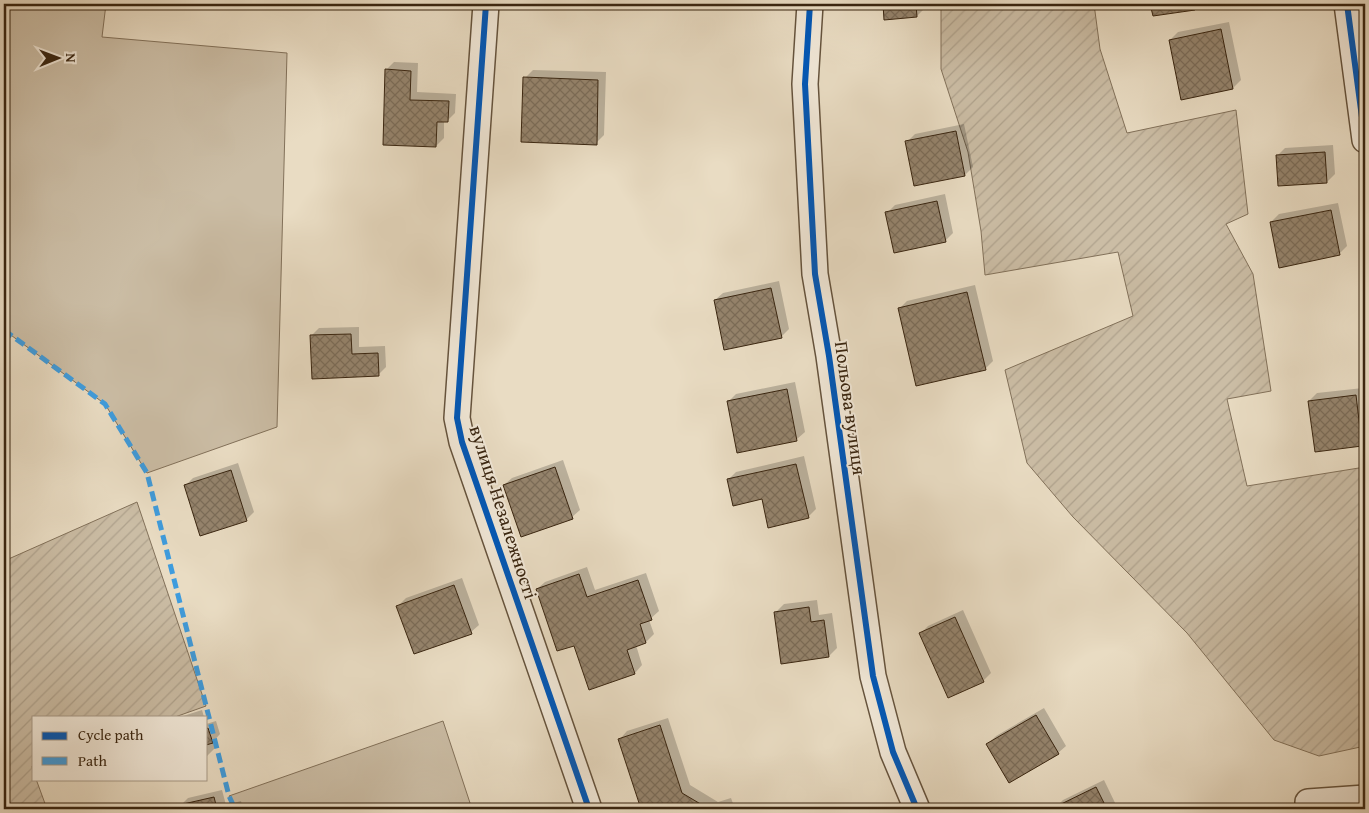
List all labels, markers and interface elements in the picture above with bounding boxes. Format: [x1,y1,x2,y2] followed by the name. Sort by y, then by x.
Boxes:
[32,32,82,82] north arrow
[61,53,81,63] text: N
[828,339,874,477] street label: Польова вулиця
[463,422,545,602] street label: вулиця Незалежності
[32,716,208,780] legend
[78,724,144,745] text: Cycle path
[78,750,107,771] text: Path

